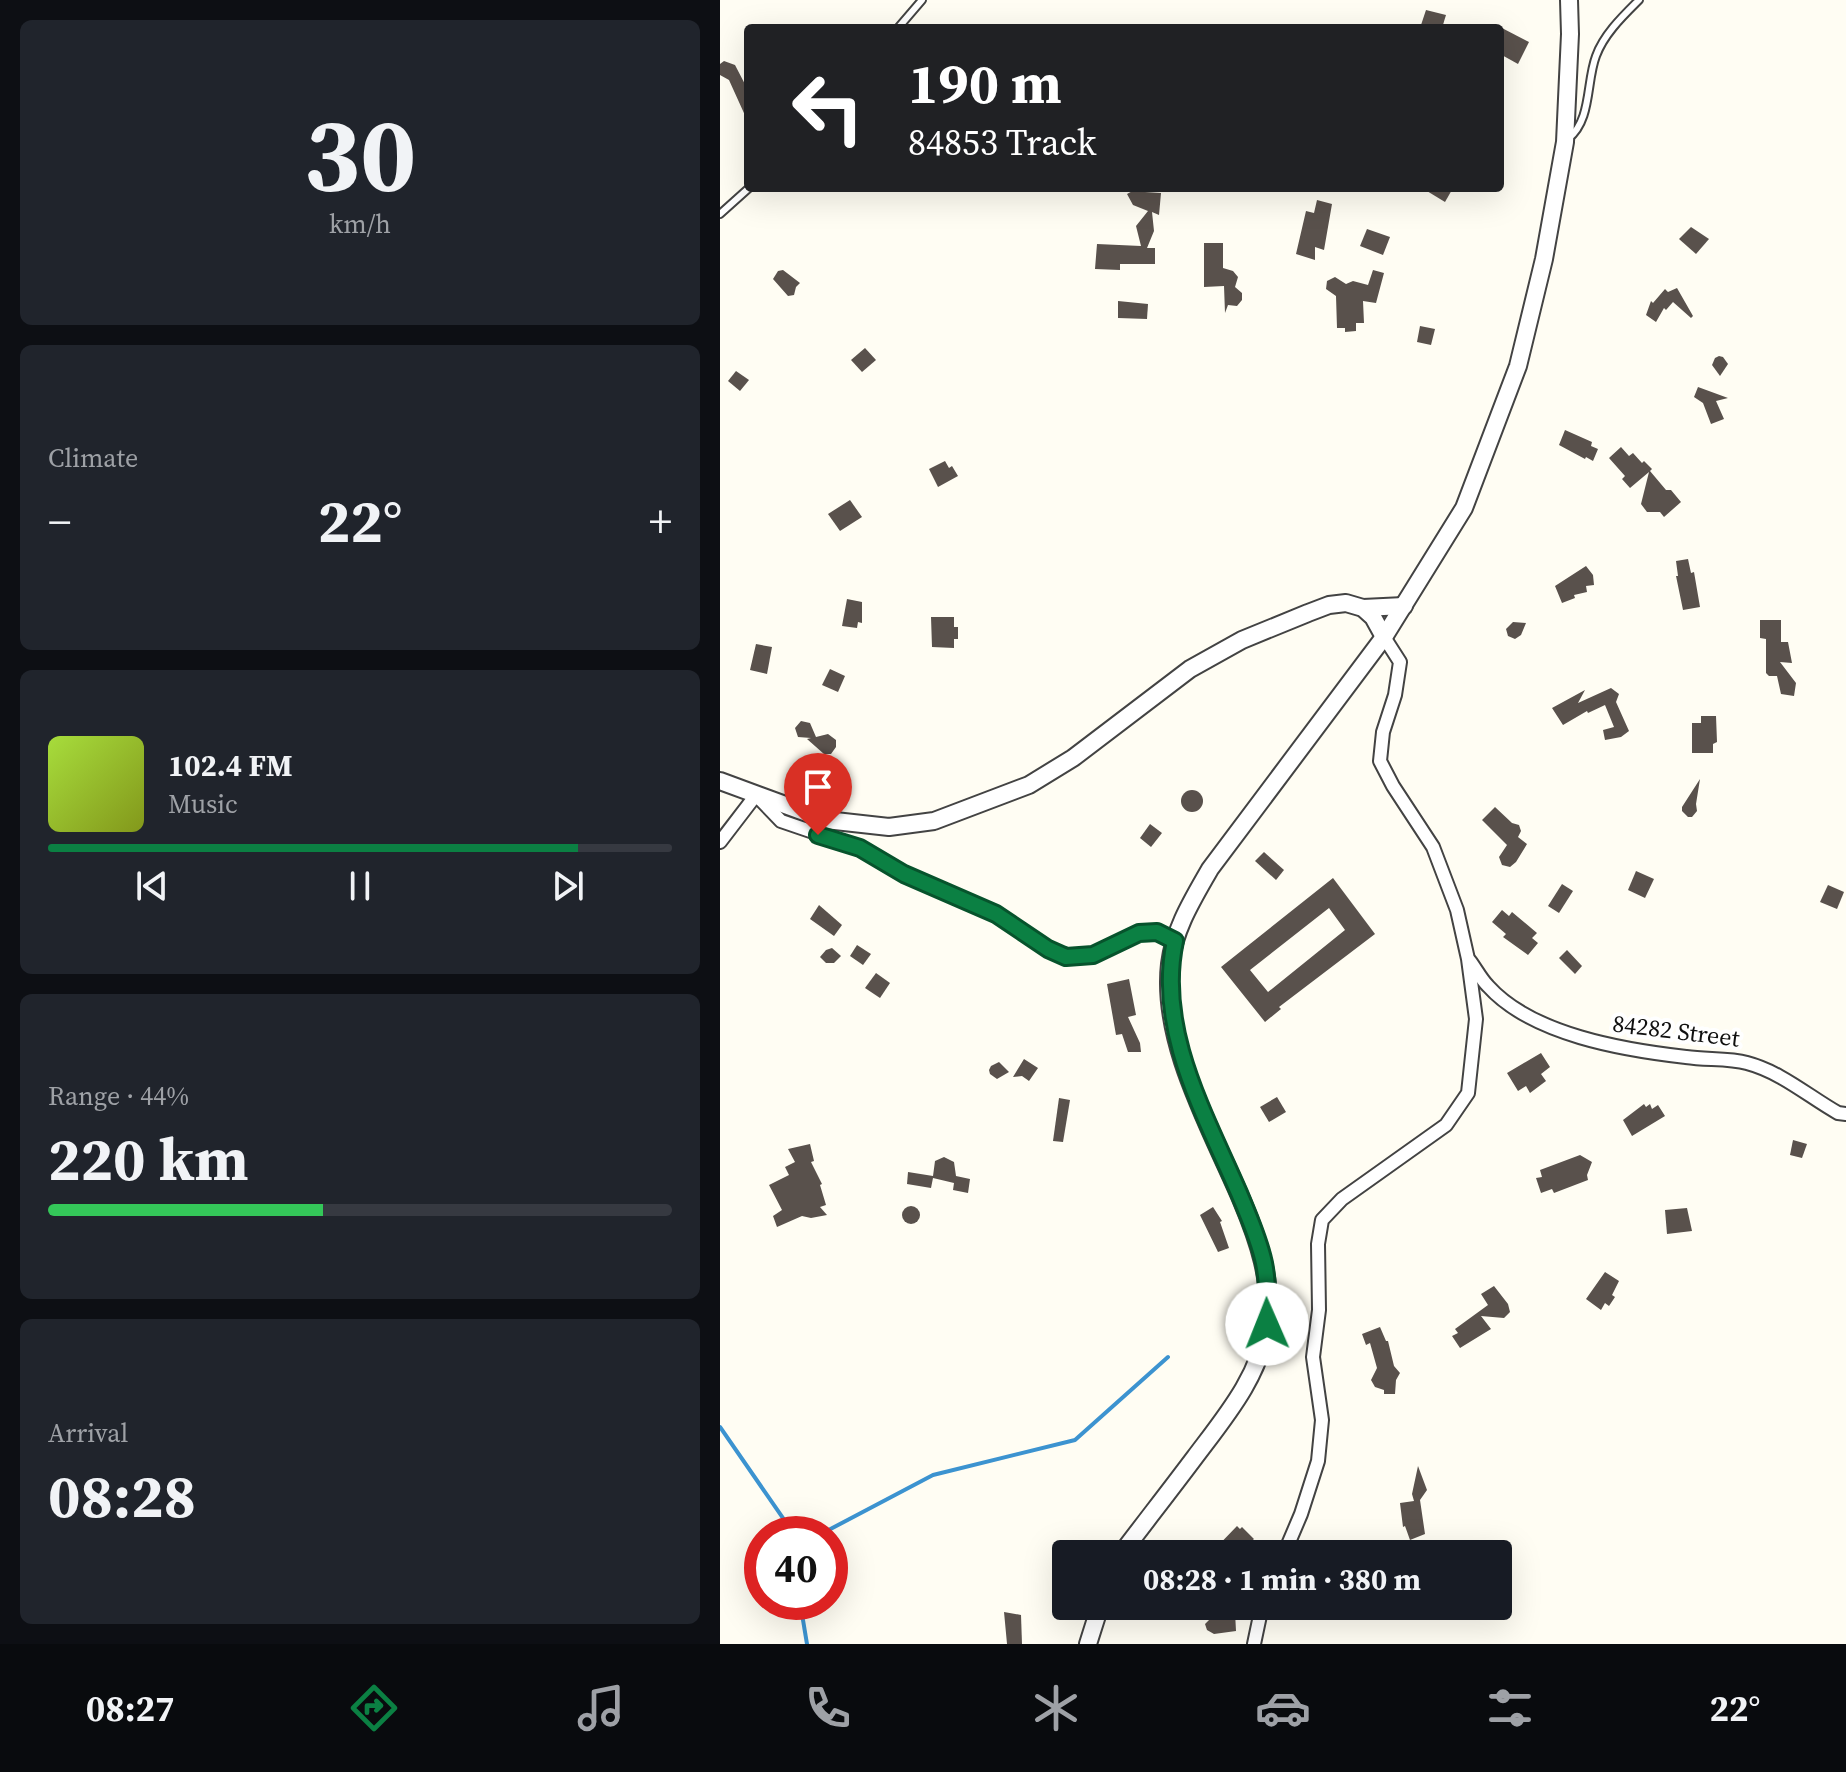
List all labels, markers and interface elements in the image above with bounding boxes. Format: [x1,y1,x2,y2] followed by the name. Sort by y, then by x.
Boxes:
[908,45,1062,122] text: 190 m
[776,56,880,160] icon: left
[304,82,416,225] text: 30
[908,118,1096,167] text: 84853 Track
[329,206,391,242] text: km/h
[48,440,138,476] text: Climate
[318,480,402,562] text: 22°
[48,491,71,552] text: −
[649,491,672,552] text: +
[168,745,293,786] text: 102.4 FM
[784,753,852,835] pin
[796,765,840,809] icon: arrive
[168,786,238,822] text: Music
[130,864,174,908] icon: previous
[338,864,382,908] icon: pause
[546,864,590,908] icon: next
[1611,1006,1742,1055] street label: 84282 Street
[48,1078,189,1114] text: Range · 44%
[48,1118,249,1200] text: 220 km
[1225,1282,1309,1366] position arrow
[48,1415,128,1451] text: Arrival
[48,1455,196,1537] text: 08:28
[744,1516,848,1620] speed limit sign: 40
[1143,1559,1421,1600] text: 08:28 · 1 min · 380 m
[346,1680,402,1736] icon: directions
[573,1680,629,1736] icon: music
[800,1680,856,1736] icon: phone
[1028,1680,1084,1736] icon: climate
[1255,1680,1311,1736] icon: car
[1482,1680,1538,1736] icon: filters
[86,1684,175,1733] text: 08:27
[1709,1684,1760,1733] text: 22°

